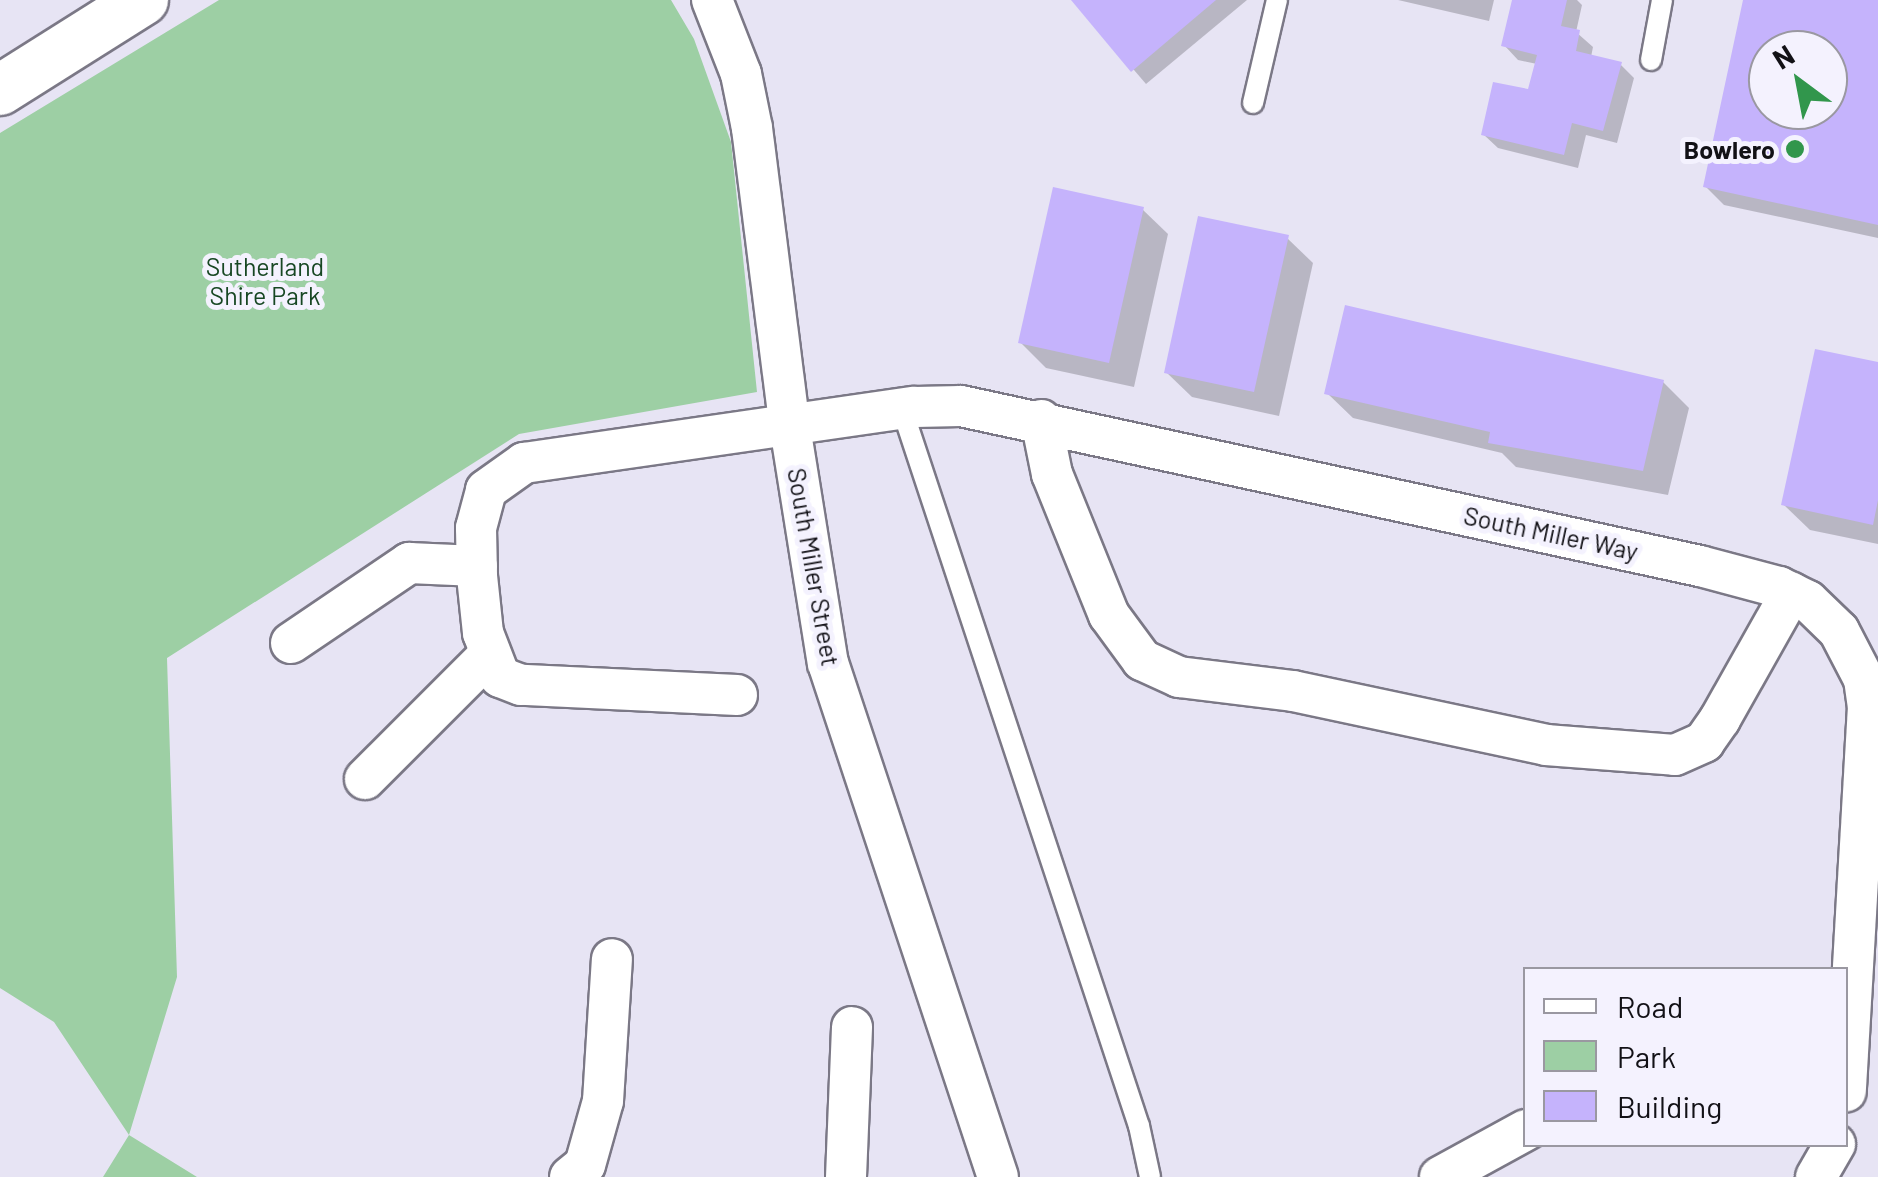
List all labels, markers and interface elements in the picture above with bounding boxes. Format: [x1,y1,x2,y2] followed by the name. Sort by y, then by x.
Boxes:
[1748,30,1848,130] north arrow
[1766,37,1800,76] text: N
[1684,134,1775,164] place label: Bowlero
[1784,138,1806,160] marker: Bowlero
[206,252,324,311] park label: Sutherland Shire Park
[782,466,846,668] street label: South Miller Street
[1461,500,1641,566] street label: South Miller Way
[1523,967,1848,1147] legend
[1617,988,1683,1024] text: Road
[1617,1038,1676,1074] text: Park
[1617,1088,1722,1124] text: Building

